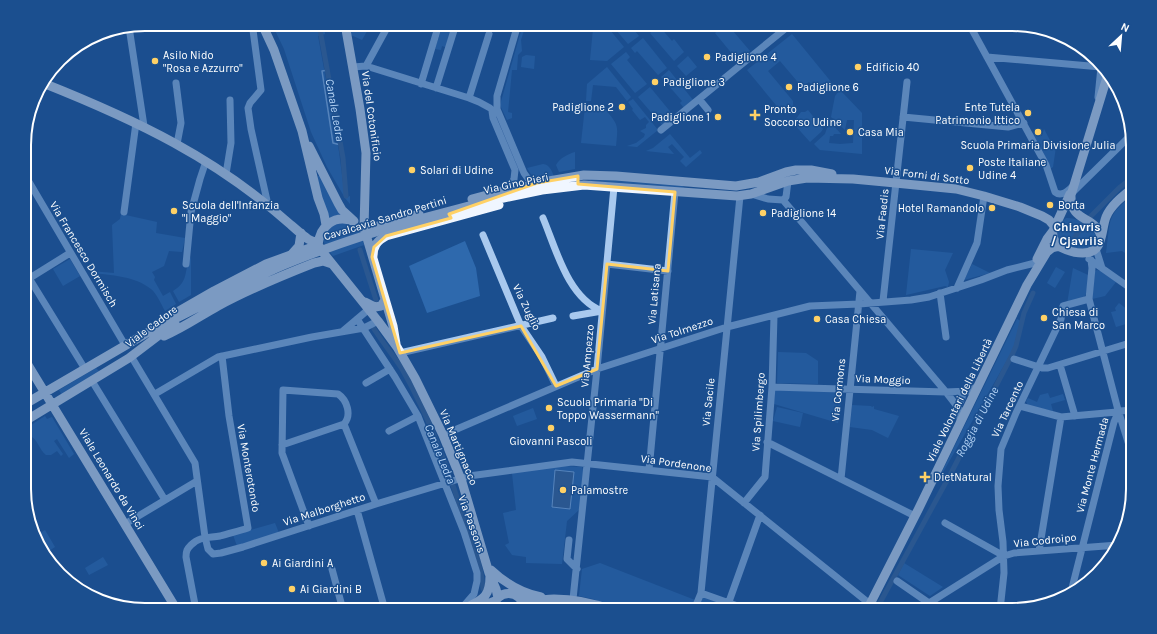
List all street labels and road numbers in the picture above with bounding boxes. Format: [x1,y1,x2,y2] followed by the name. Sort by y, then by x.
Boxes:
[359,70,384,162] street label: Via del Cotonificio
[884,164,970,187] street label: Via Forni di Sotto
[482,170,550,197] street label: Via Gino Pieri
[873,188,892,240] street label: Via Faedis
[322,194,448,243] street label: Cavalcavia Sandro Pertini
[47,199,120,309] street label: Via Francesco Dormisch
[645,263,664,325] street label: Via Latisana
[510,282,543,332] street label: Via Zuglio
[123,302,180,350] street label: Viale Cadore
[650,314,715,347] street label: Via Tolmezzo
[578,324,597,388] street label: Via Ampezzo
[924,336,995,464] street label: Viale Volontari della Libertà
[829,358,848,422] street label: Via Cormons
[749,372,768,452] street label: Via Spilimbergo
[855,372,911,387] street label: Via Moggio
[699,377,718,427] street label: Via Sacile
[989,379,1026,440] street label: Via Tarcento
[437,407,480,487] street label: Via Martignacco
[1073,416,1111,514] street label: Via Monte Hermada
[234,423,263,513] street label: Via Monterotondo
[76,426,147,532] street label: Viale Leonardo da Vinci
[640,452,712,475] street label: Via Pordenone
[281,490,367,529] street label: Via Malborghetto
[455,494,488,555] street label: Via Passons
[1013,531,1077,550] street label: Via Codroipo

